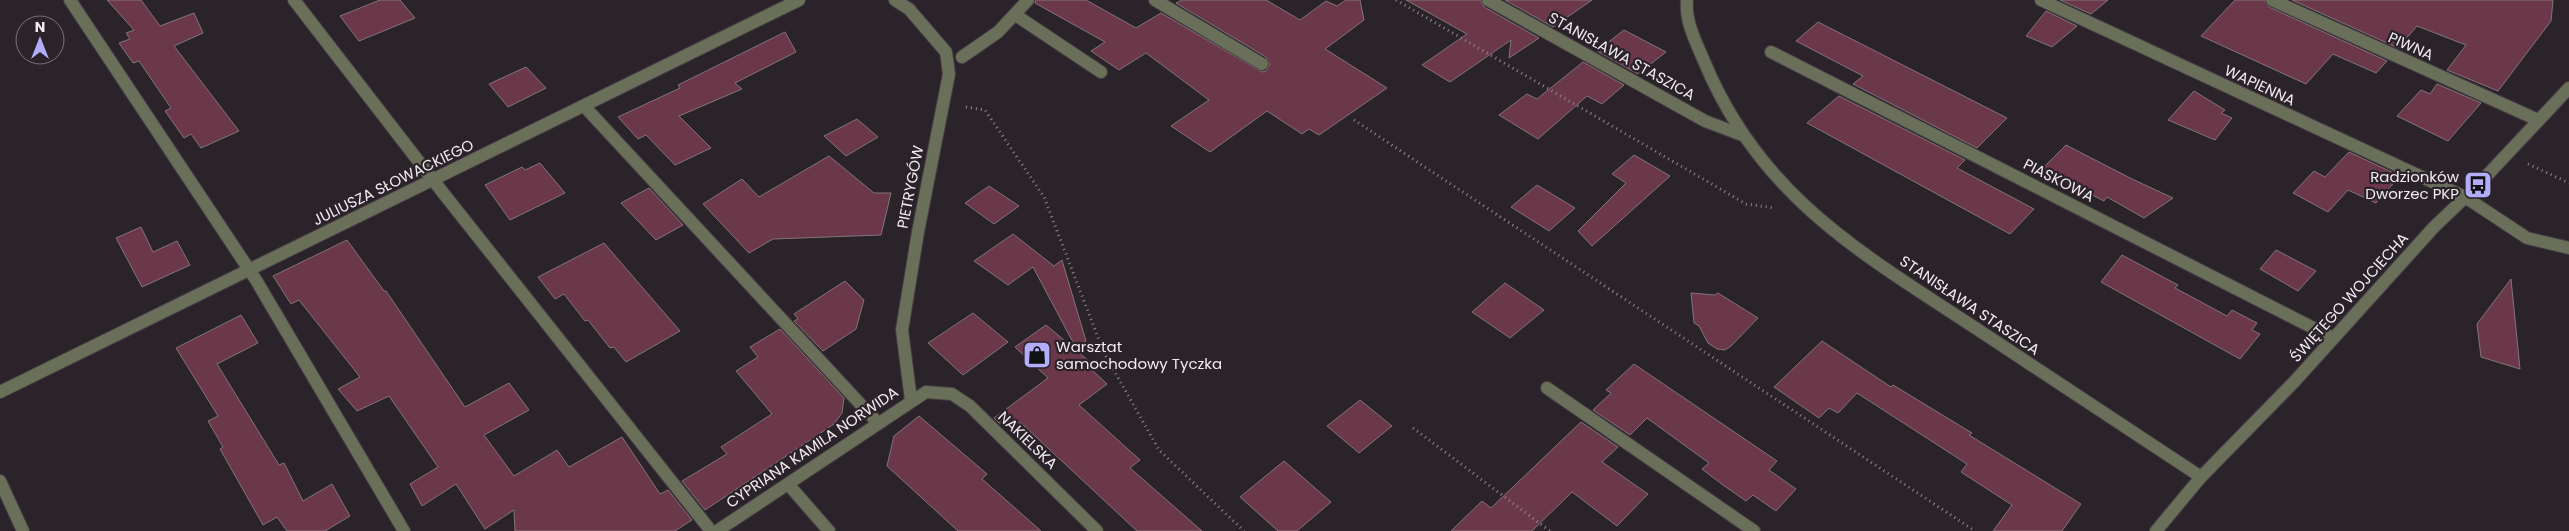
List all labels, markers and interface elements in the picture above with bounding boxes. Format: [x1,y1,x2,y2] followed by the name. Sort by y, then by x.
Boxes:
[1545,7,1699,105] street label: STANISŁAWA STASZICA
[15,15,65,65] north arrow
[35,17,45,37] text: N
[2385,27,2437,65] street label: PIWNA
[2221,59,2299,111] street label: WAPIENNA
[309,134,477,230] street label: JULIUSZA SŁOWACKIEGO
[892,143,928,230] street label: PIETRYGÓW
[2020,153,2098,207] street label: PIASKOWA
[2365,166,2460,204] place label: Radzionków Dworzec PKP
[2463,170,2493,200] bus stop icon: Radzionków Dworzec PKP
[2285,228,2413,366] street label: ŚWIĘTEGO WOJCIECHA
[1896,250,2044,360] street label: STANISŁAWA STASZICA
[1056,336,1222,374] place label: Warsztat samochodowy Tyczka
[1022,340,1052,370] shop icon: Warsztat samochodowy Tyczka
[722,381,902,513] street label: CYPRIANA KAMILA NORWIDA
[994,406,1062,474] street label: NAKIELSKA

